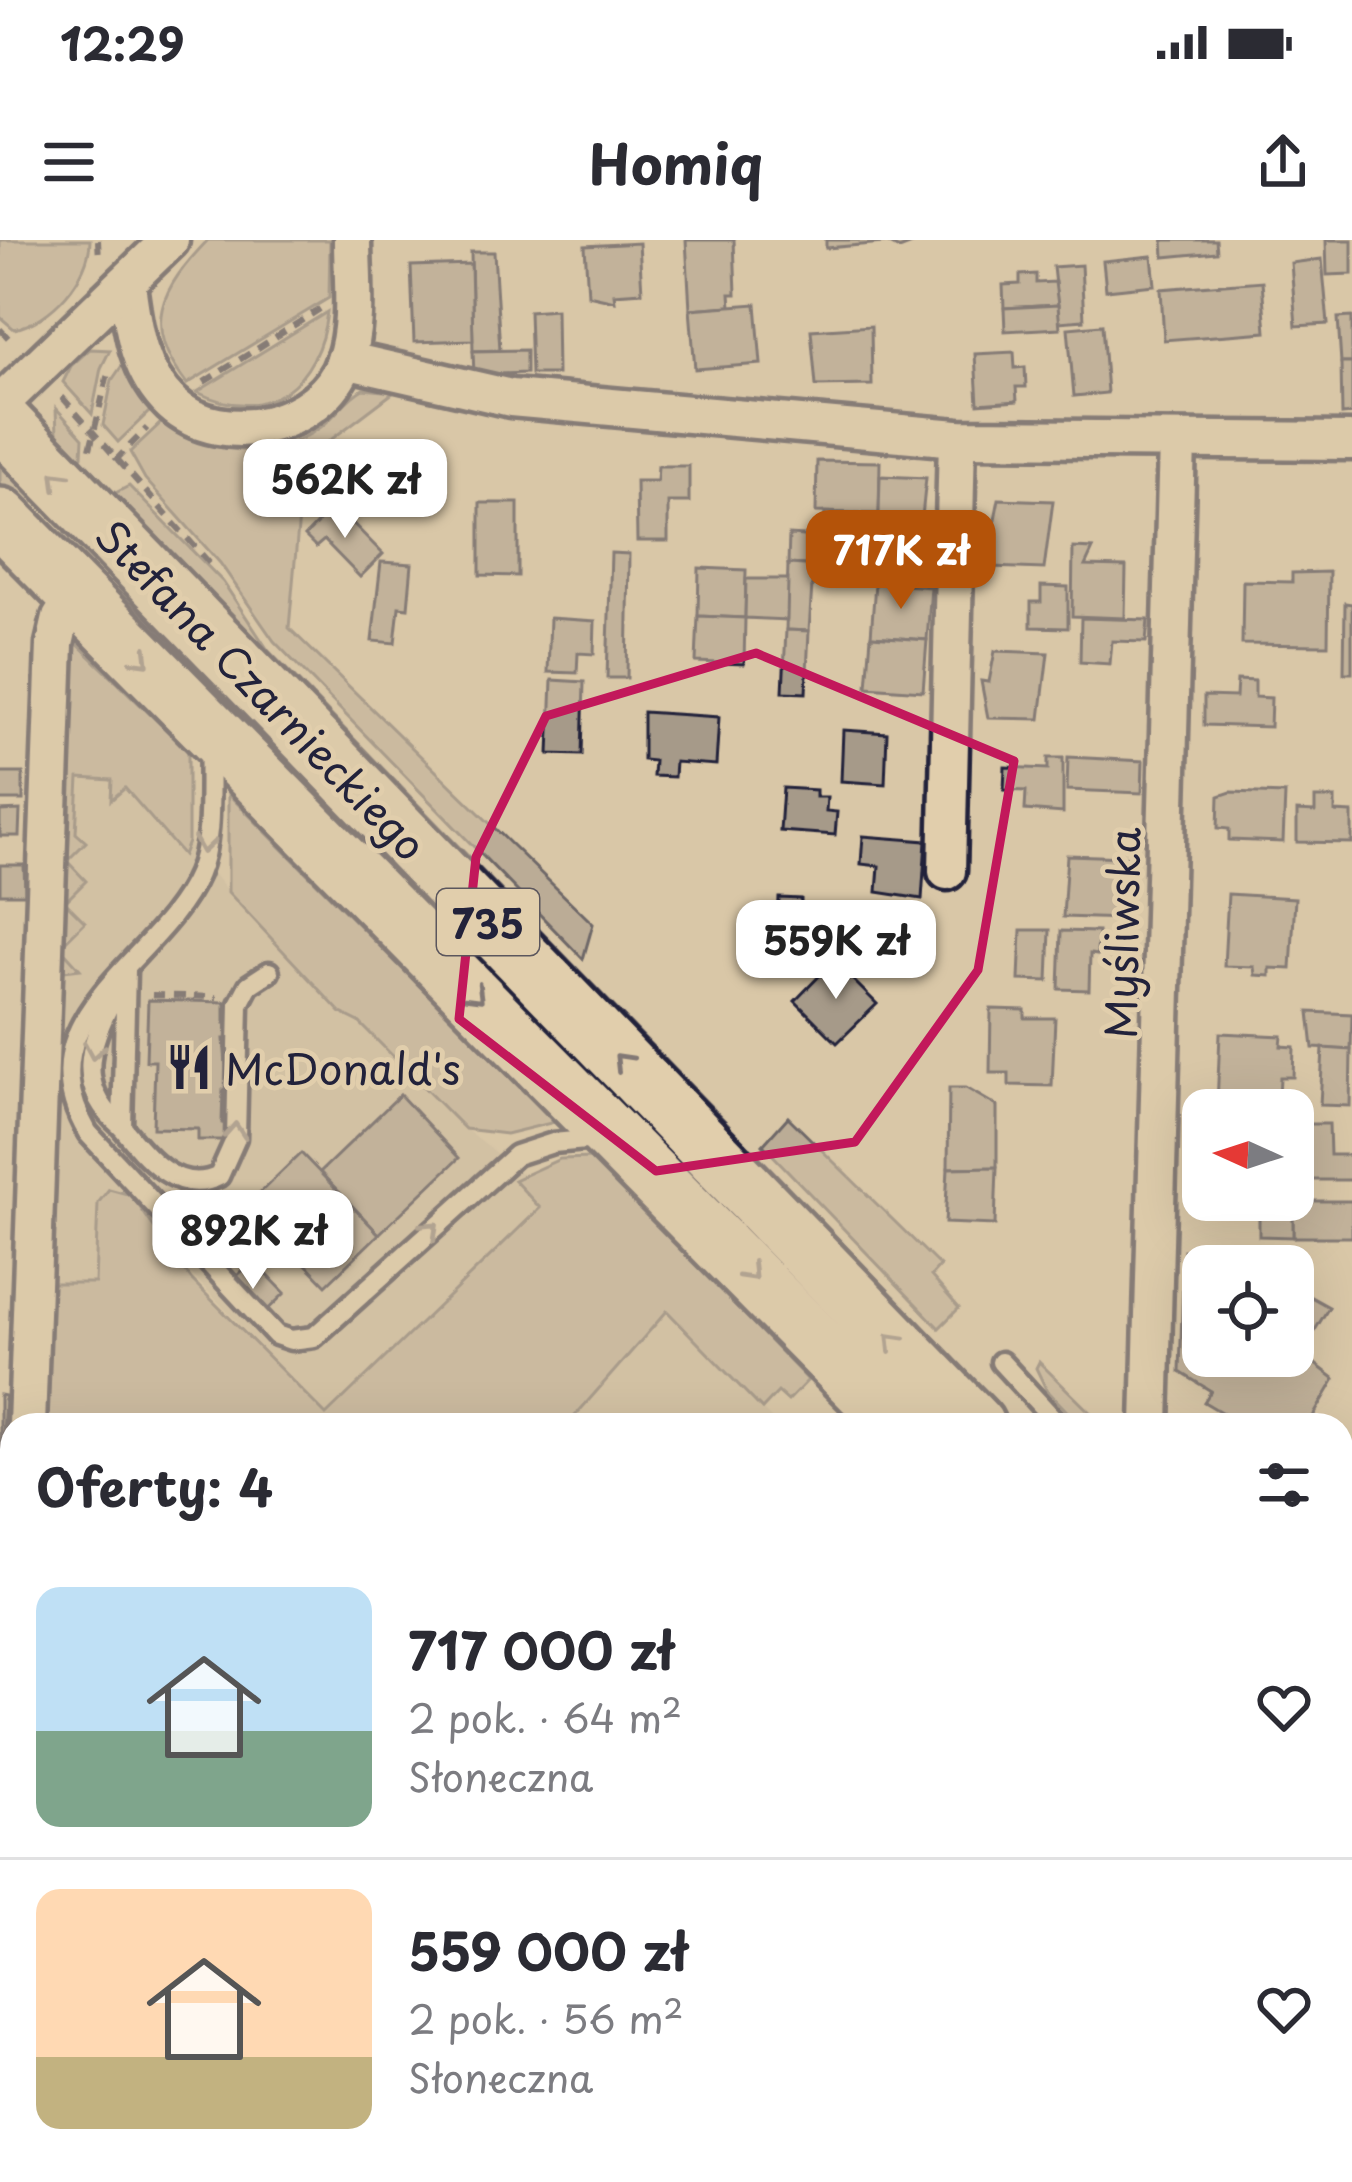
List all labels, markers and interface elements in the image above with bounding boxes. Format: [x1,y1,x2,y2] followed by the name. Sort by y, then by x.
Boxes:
[60,8,185,76] text: 12:29
[589,122,763,203] text: Homiq
[36,129,102,195] icon: menu
[1250,129,1316,195] icon: share
[234,439,456,541] pin: 562K zł
[270,448,420,507] text: 562K zł
[51,471,73,493] one-way arrow
[82,504,442,874] street label: Stefana Czarnieckiego
[790,510,1012,612] pin: 717K zł
[833,519,969,578] text: 717K zł
[128,645,150,667] one-way arrow
[1088,827,1154,1039] street label: Myśliwska
[192,834,217,854] one-way arrow
[437,889,539,955] road number: 735
[725,900,947,1002] pin: 559K zł
[763,909,909,968] text: 559K zł
[462,981,484,1003] one-way arrow
[225,1036,461,1099] place label: McDonald's
[83,1041,108,1061] one-way arrow
[164,1042,214,1092] restaurant icon: McDonald's
[614,1053,636,1075] one-way arrow
[1182,1089,1314,1221] north arrow
[1182,1089,1314,1377] map controls
[222,1121,248,1140] one-way arrow
[142,1190,364,1292] pin: 892K zł
[179,1199,327,1258] text: 892K zł
[417,1222,438,1243] one-way arrow
[1182,1245,1314,1377] button: locate
[736,1259,758,1281] one-way arrow
[886,1333,908,1355] one-way arrow
[36,1447,273,1524] text: Oferty: 4
[1251,1452,1317,1518] icon: filters
[408,1610,673,1687] text: 717 000 zł
[132,1635,276,1779] icon: home
[1251,1674,1317,1740] icon: heart
[408,1687,682,1746] text: 2 pok. · 64 m²
[408,1746,593,1805] text: Słoneczna
[408,1911,687,1988] text: 559 000 zł
[132,1937,276,2081] icon: home
[1251,1976,1317,2042] icon: heart
[408,1988,684,2047] text: 2 pok. · 56 m²
[408,2047,593,2106] text: Słoneczna

